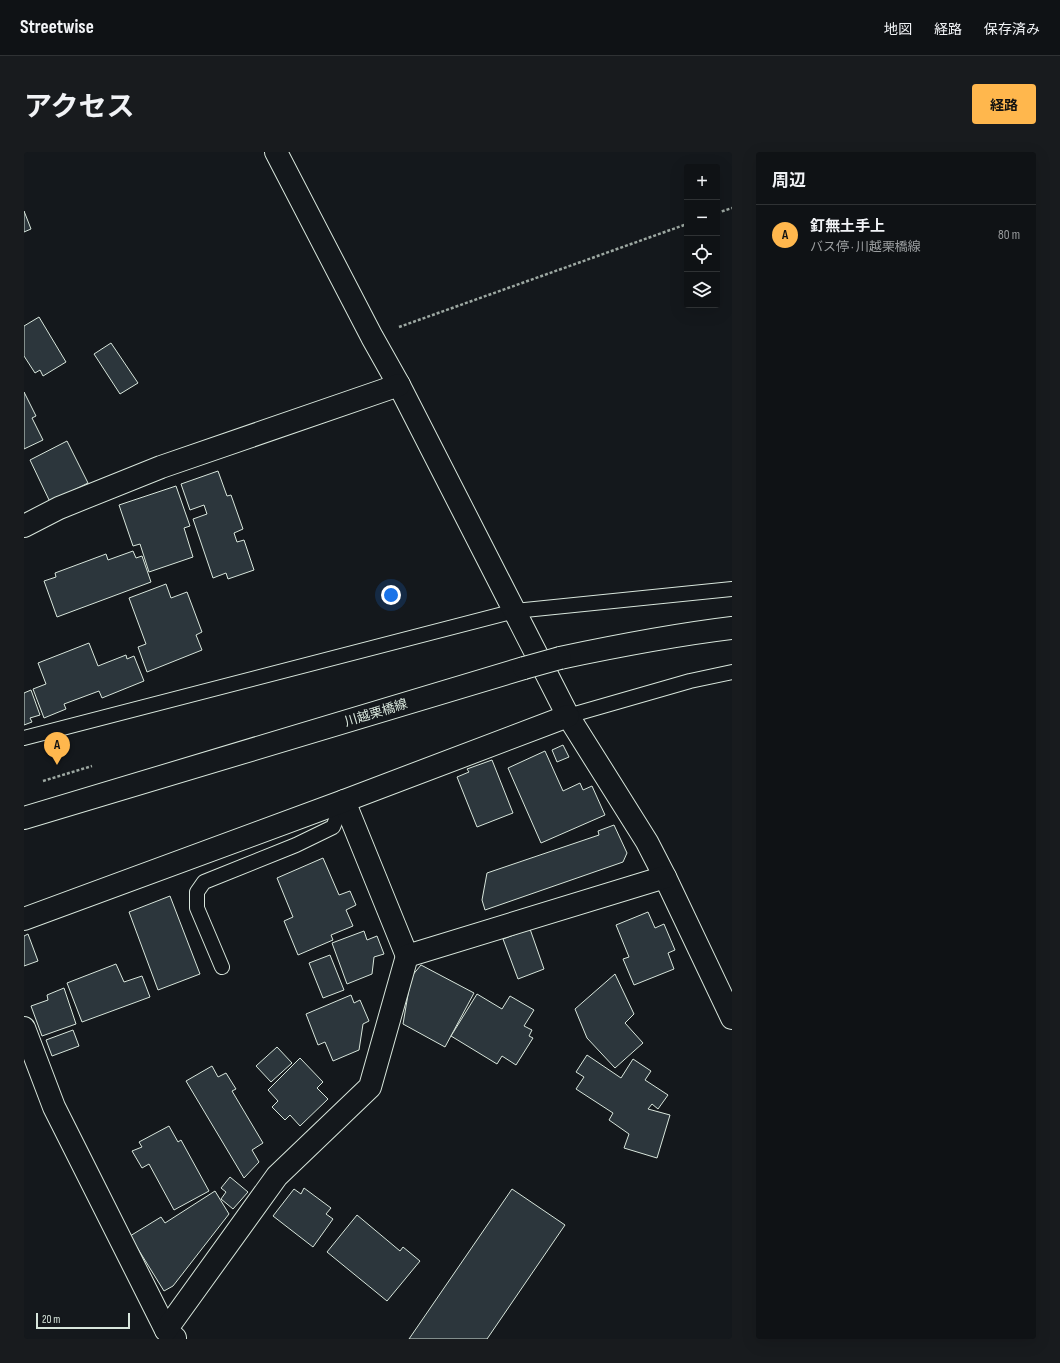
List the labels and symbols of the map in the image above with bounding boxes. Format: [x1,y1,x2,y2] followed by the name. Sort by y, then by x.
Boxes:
[381,585,401,605] your location
[343,696,409,730] street label: 川越栗橋線
[44,732,70,765] pin: A
[36,1311,130,1330] scale bar

